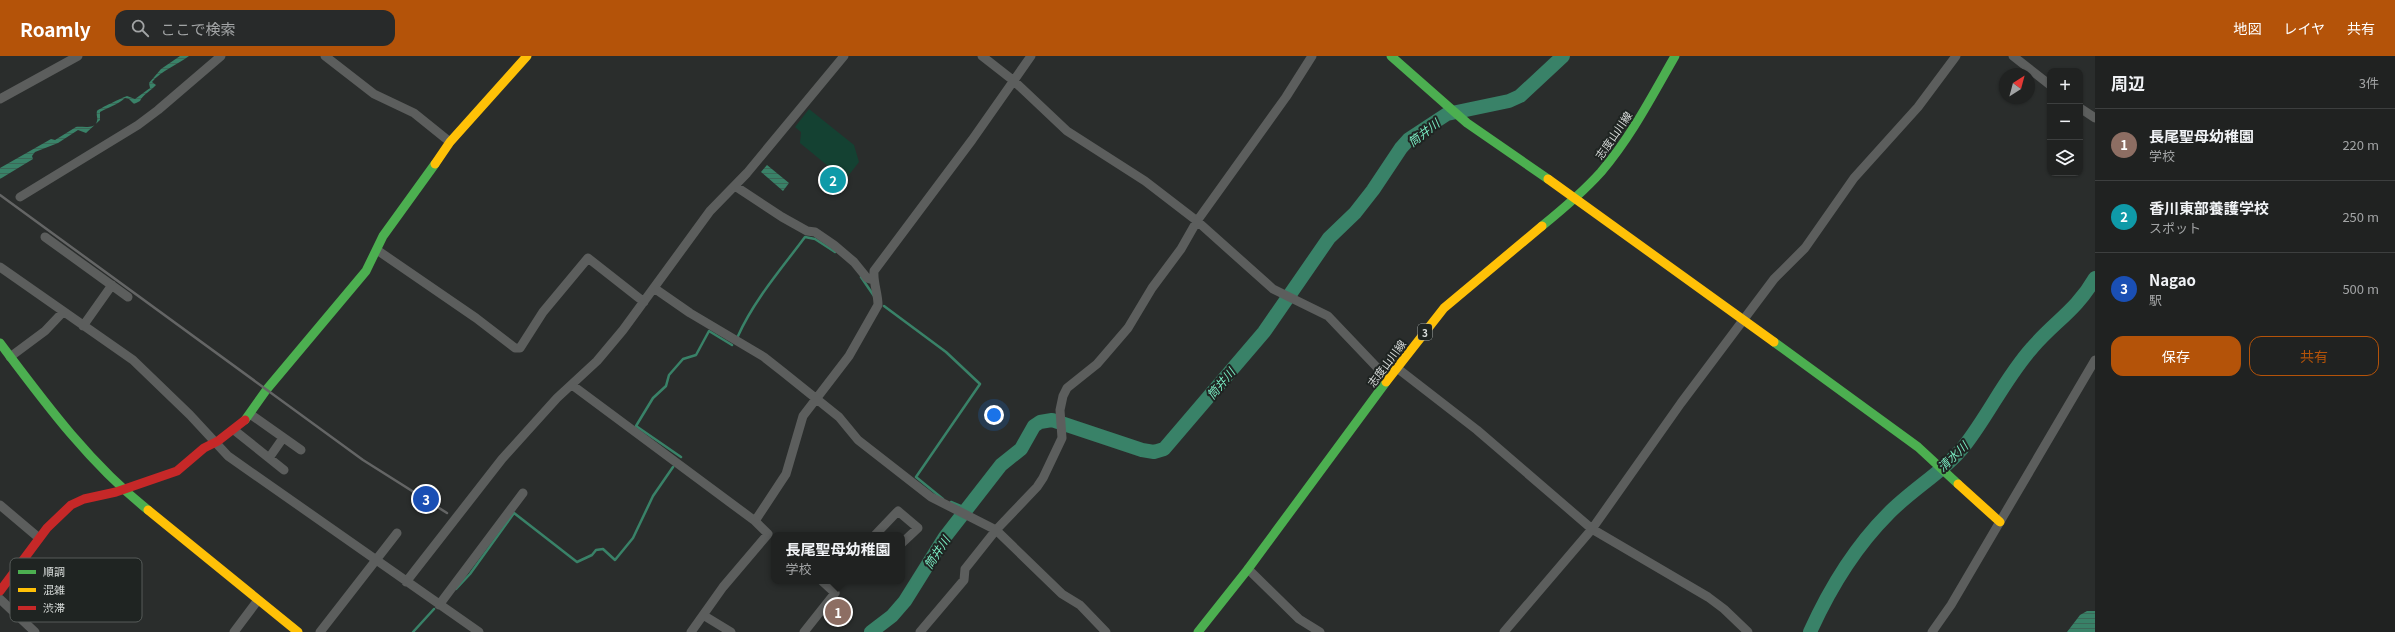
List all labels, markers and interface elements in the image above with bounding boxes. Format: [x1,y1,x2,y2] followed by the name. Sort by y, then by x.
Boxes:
[115,10,395,46] search box
[20,15,91,42] text: Roamly
[129,17,151,39] icon: search
[161,18,236,39] text: ここで検索
[2233,18,2261,38] text: 地図
[2283,18,2325,38] text: レイヤ
[2347,18,2375,38] text: 共有
[1999,68,2035,104] north arrow
[2047,68,2083,176] map controls
[2047,68,2083,104] button: +
[2111,70,2145,95] text: 周辺
[2359,73,2379,92] text: 3件
[2047,104,2083,140] button: −
[1591,108,1635,162] street label: 志度山川線
[1404,113,1444,150] water label: 筒井川
[2149,125,2254,146] text: 長尾聖母幼稚園
[2120,135,2128,154] text: 1
[2342,135,2379,154] text: 220 m
[2047,140,2083,176] button: layers
[2149,146,2175,165] text: 学校
[820,165,846,195] pin: 2
[2149,197,2269,218] text: 香川東部養護学校
[2120,207,2128,226] text: 2
[2342,207,2379,226] text: 250 m
[2149,218,2201,237] text: スポット
[2149,269,2196,290] text: Nagao
[2120,279,2128,298] text: 3
[2342,279,2379,298] text: 500 m
[2149,290,2162,309] text: 駅
[1418,324,1432,340] road number: 3
[1363,336,1409,390] street label: 志度山川線
[2111,336,2241,376] button: 保存
[2249,336,2379,376] button: 共有
[1202,362,1239,402] water label: 筒井川
[984,405,1004,425] your location
[1933,436,1972,475] water label: 清水川
[413,484,439,514] pin: 3
[919,531,954,572] water label: 筒井川
[771,532,905,584] popup
[785,538,891,559] text: 長尾聖母幼稚園
[10,558,142,622] legend
[785,559,812,578] text: 学校
[43,563,65,579] text: 順調
[43,581,65,597] text: 混雑
[825,597,851,627] pin: 1
[43,599,65,615] text: 渋滞

